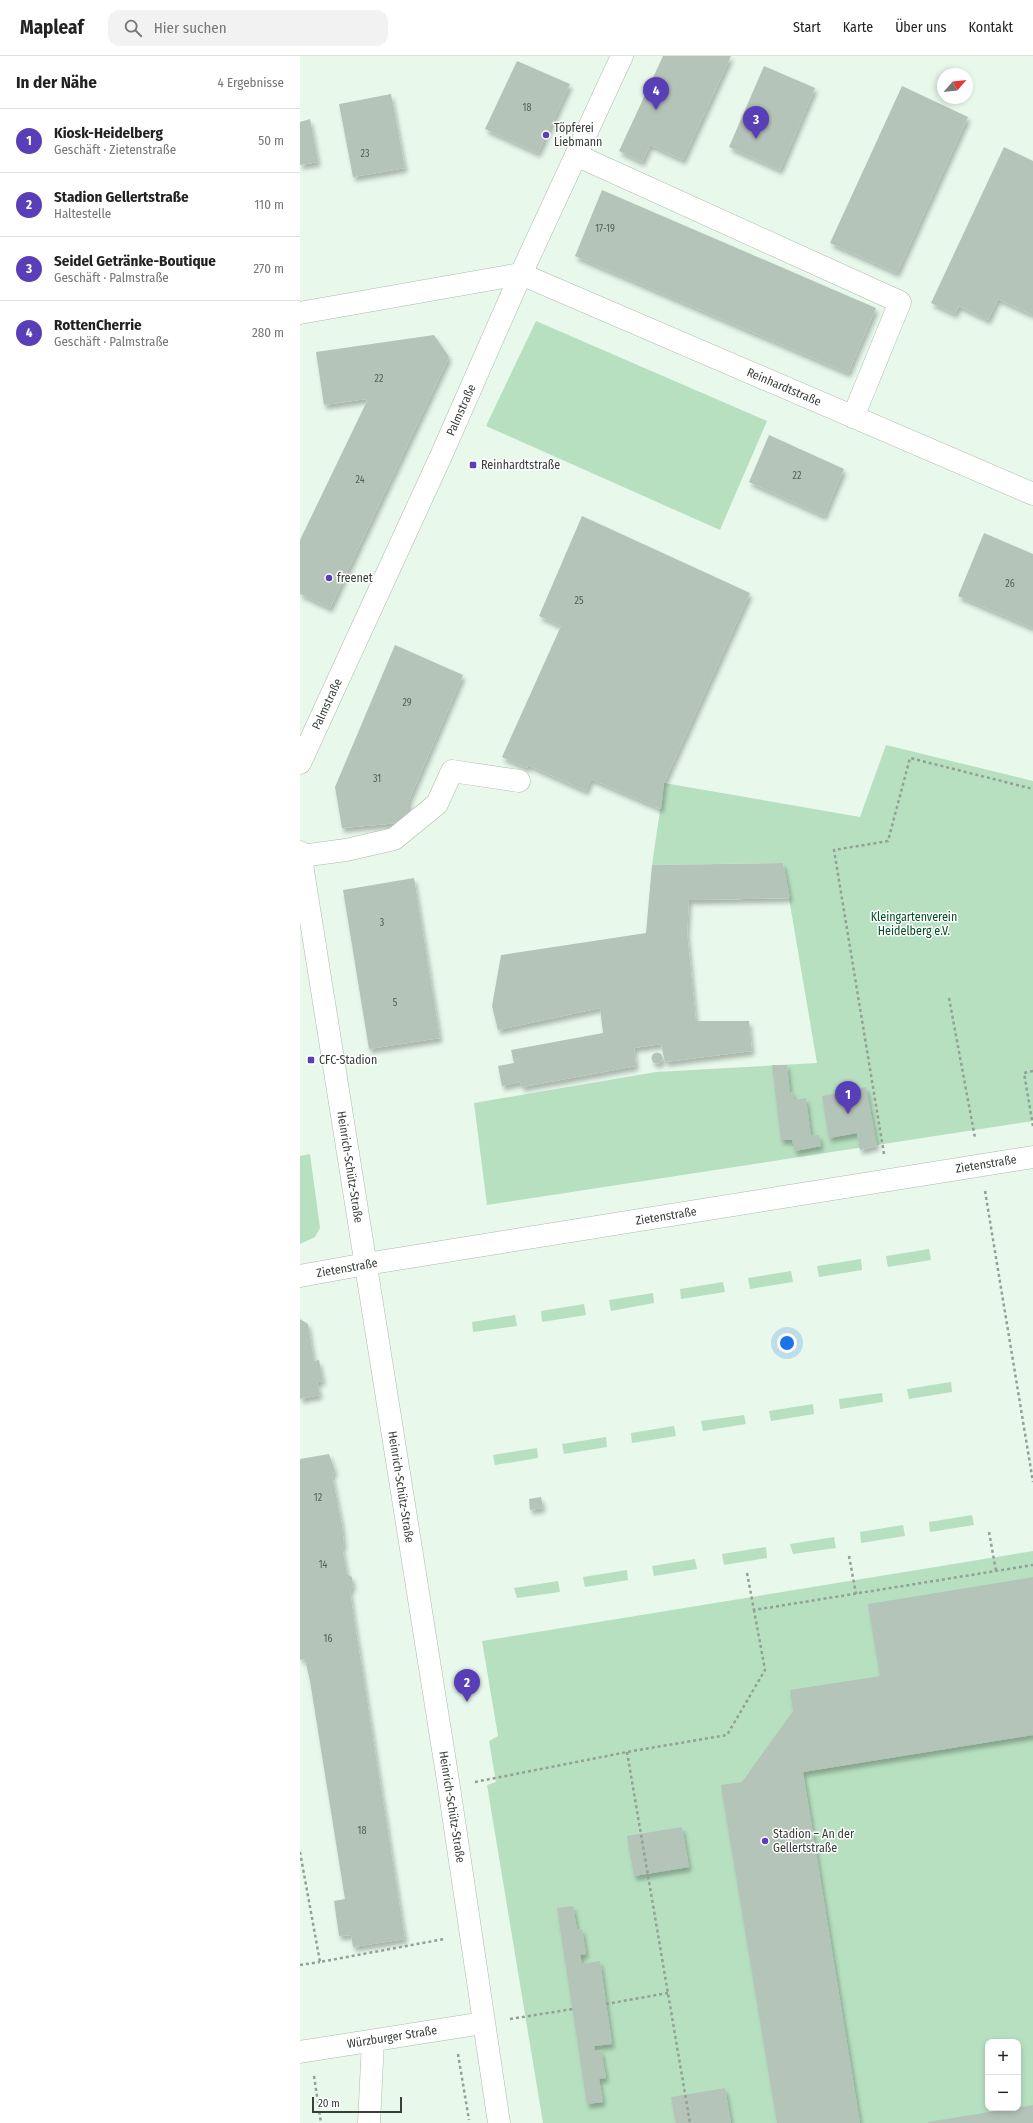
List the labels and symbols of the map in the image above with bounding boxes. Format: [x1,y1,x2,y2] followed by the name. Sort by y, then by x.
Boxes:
[937,68,973,104] north arrow
[643,77,669,110] pin: 4
[523,102,531,114] house number: 18
[743,106,769,139] pin: 3
[554,121,602,149] place label: Töpferei Liebmann
[541,130,551,140] marker: Töpferei Liebmann
[361,148,370,160] house number: 23
[595,223,615,235] house number: 17-19
[745,365,823,409] street label: Reinhardtstraße
[375,373,384,385] house number: 22
[443,382,479,438] street label: Palmstraße
[481,458,560,472] place label: Reinhardtstraße
[468,460,478,470] marker: Reinhardtstraße
[793,470,802,482] house number: 22
[355,474,365,486] house number: 24
[337,571,373,585] place label: freenet
[324,573,334,583] marker: freenet
[1005,578,1015,590] house number: 26
[575,595,584,607] house number: 25
[309,676,345,732] street label: Palmstraße
[402,697,412,709] house number: 29
[373,773,381,785] house number: 31
[871,910,957,938] park label: Kleingartenverein Heidelberg e.V.
[380,917,385,929] house number: 3
[393,997,398,1009] house number: 5
[319,1053,377,1067] place label: CFC-Stadion
[306,1055,316,1065] marker: CFC-Stadion
[835,1081,861,1114] pin: 1
[334,1110,366,1224] street label: Heinrich-Schütz-Straße
[954,1152,1018,1176] street label: Zietenstraße
[634,1204,698,1228] street label: Zietenstraße
[315,1256,379,1280] street label: Zietenstraße
[777,1333,797,1353] your location
[385,1430,417,1544] street label: Heinrich-Schütz-Straße
[314,1492,323,1504] house number: 12
[319,1559,328,1571] house number: 14
[324,1633,332,1645] house number: 16
[454,1669,480,1702] pin: 2
[436,1750,468,1864] street label: Heinrich-Schütz-Straße
[358,1825,366,1837] house number: 18
[773,1827,855,1855] place label: Stadion – An der Gellertstraße
[760,1836,770,1846] marker: Stadion – An der Gellertstraße
[346,2023,438,2051] street label: Würzburger Straße
[312,2095,402,2114] scale bar

